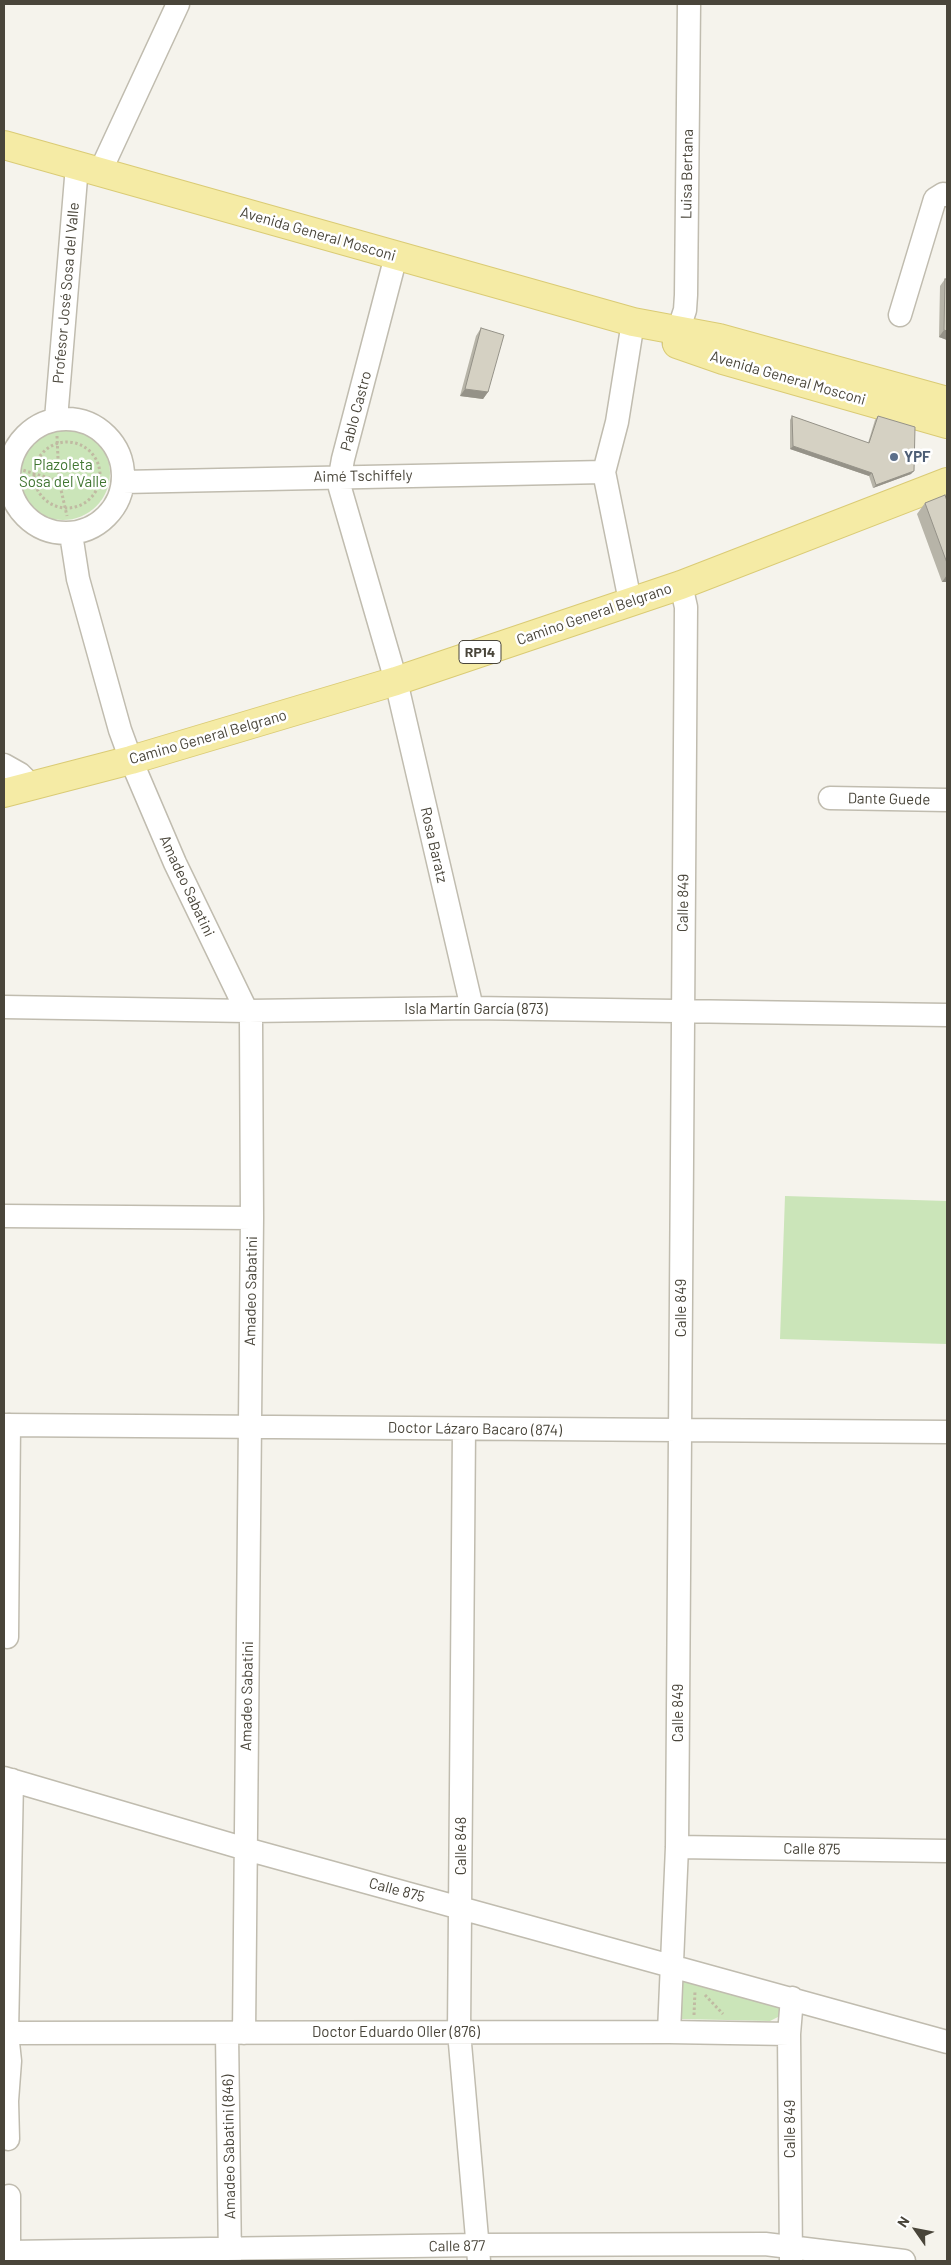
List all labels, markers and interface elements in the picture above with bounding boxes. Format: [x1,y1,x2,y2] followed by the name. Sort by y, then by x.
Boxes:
[677,129,697,219] street label: Luisa Bertana
[49,202,83,384] street label: Profesor José Sosa del Valle
[238,203,398,265] street label: Avenida General Mosconi
[708,347,868,409] street label: Avenida General Mosconi
[337,369,375,453] street label: Pablo Castro
[904,448,931,466] place label: YPF
[888,451,900,463] marker: YPF
[19,456,107,491] park label: Plazoleta Sosa del Valle
[313,466,413,486] street label: Aimé Tschiffely
[514,579,674,649] street label: Camino General Belgrano
[459,640,501,664] road number: RP14
[127,706,289,768] street label: Camino General Belgrano
[848,789,930,809] street label: Dante Guede
[417,805,451,885] street label: Rosa Baratz
[156,832,218,940] street label: Amadeo Sabatini
[673,874,693,932] street label: Calle 849
[404,1000,548,1018] street label: Isla Martín García (873)
[241,1236,261,1346] street label: Amadeo Sabatini
[672,1279,690,1337] street label: Calle 849
[388,1418,562,1440] street label: Doctor Lázaro Bacaro (874)
[237,1641,257,1751] street label: Amadeo Sabatini
[669,1684,687,1742] street label: Calle 849
[452,1817,470,1875] street label: Calle 848
[783,1840,841,1858] street label: Calle 875
[367,1874,427,1906] street label: Calle 875
[312,2023,480,2041] street label: Doctor Eduardo Oller (876)
[219,2075,239,2219] street label: Amadeo Sabatini (846)
[781,2100,799,2158] street label: Calle 849
[891,2205,941,2255] north arrow
[893,2213,913,2230] text: N
[429,2237,485,2255] street label: Calle 877

